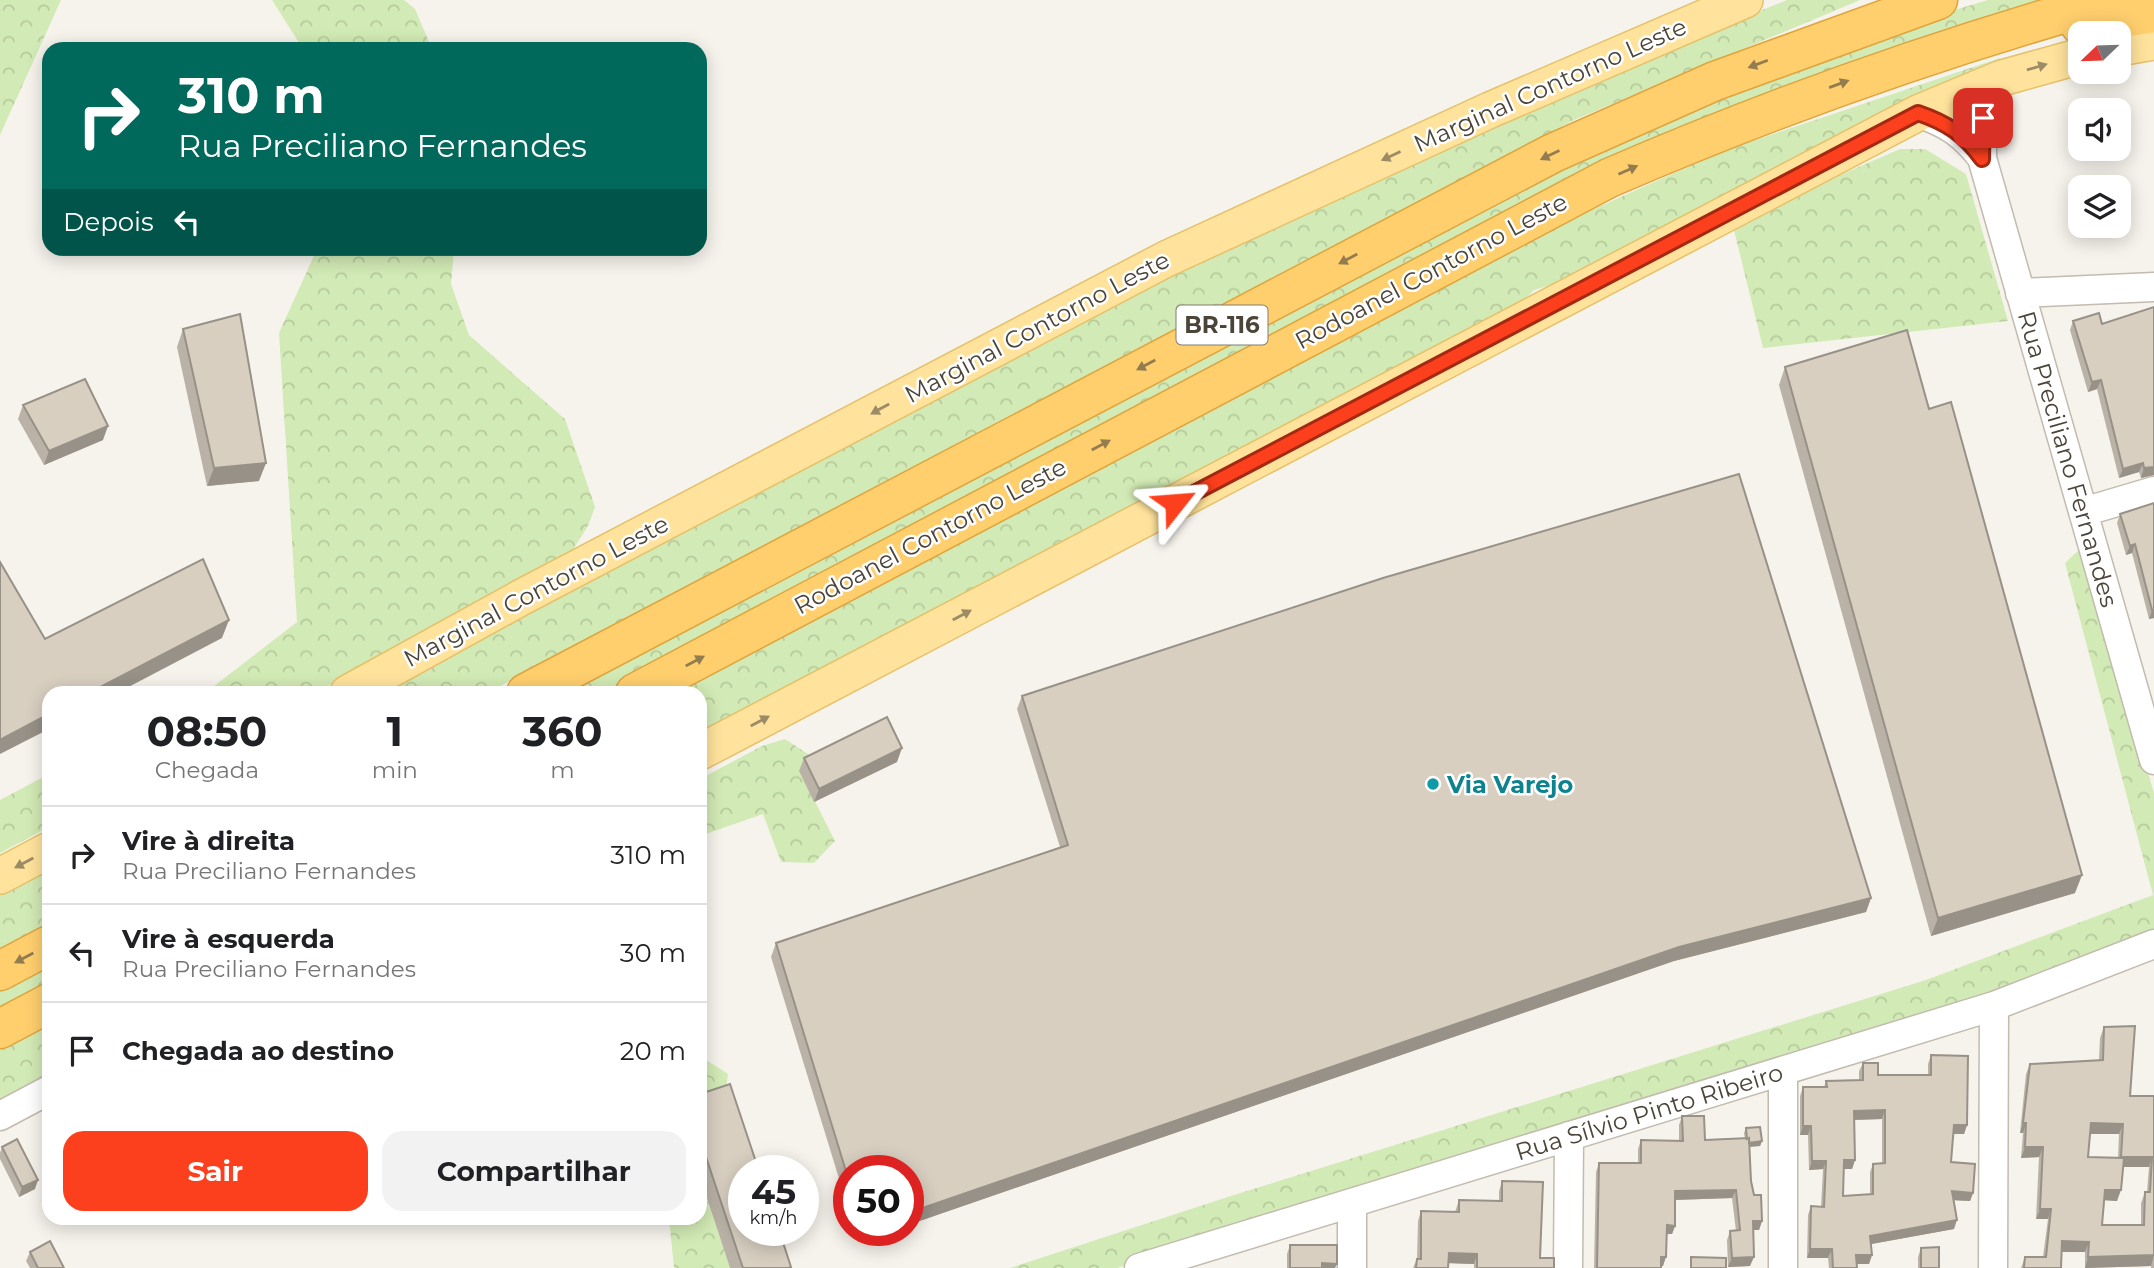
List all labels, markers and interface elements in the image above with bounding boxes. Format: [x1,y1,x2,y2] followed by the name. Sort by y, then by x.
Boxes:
[1409,12,1691,158] street label: Marginal Contorno Leste
[2068,21,2132,84] north arrow
[2068,21,2131,238] map controls
[1748,59,1769,70] one-way arrow
[2027,61,2048,71] one-way arrow
[178,66,325,125] text: 310 m
[63,70,154,161] icon: right
[1829,78,1850,89] one-way arrow
[1953,88,2013,148] pin
[2068,98,2131,161] button: sound
[1964,99,2002,137] icon: arrive
[178,126,587,165] text: Rua Preciliano Fernandes
[1540,149,1560,160] one-way arrow
[1381,150,1401,162] one-way arrow
[1618,164,1639,175] one-way arrow
[2068,175,2131,238] button: layers
[1290,187,1572,355] street label: Rodoanel Contorno Leste
[168,203,206,241] icon: left
[63,206,154,238] text: Depois
[900,245,1174,409] street label: Marginal Contorno Leste
[1338,253,1357,265] one-way arrow
[1176,306,1268,344] road number: BR-116
[2012,308,2124,610] street label: Rua Preciliano Fernandes
[1136,359,1156,371] one-way arrow
[870,403,890,415] one-way arrow
[1091,439,1111,451] one-way arrow
[789,452,1071,620] street label: Rodoanel Contorno Leste
[1138,466,1212,540] position arrow
[399,509,673,673] street label: Marginal Contorno Leste
[952,609,972,621] one-way arrow
[685,655,705,667] one-way arrow
[146,705,267,757] text: 08:50
[387,705,403,757] text: 1
[522,705,603,757] text: 360
[751,715,771,727] one-way arrow
[155,756,259,784] text: Chegada
[372,756,418,784] text: min
[550,756,575,784] text: m
[1446,770,1573,799] place label: Via Varejo
[1425,776,1441,792] marker: Via Varejo
[122,825,295,857] text: Vire à direita
[63,836,101,874] icon: right
[610,839,686,871] text: 310 m
[15,857,34,869] one-way arrow
[122,857,416,885] text: Rua Preciliano Fernandes
[122,923,335,955] text: Vire à esquerda
[63,934,101,972] icon: left
[620,937,686,969] text: 30 m
[15,952,34,964] one-way arrow
[122,955,416,983] text: Rua Preciliano Fernandes
[63,1032,101,1070] icon: arrive
[122,1035,394,1067] text: Chegada ao destino
[620,1035,686,1067] text: 20 m
[1512,1057,1786,1167] street label: Rua Sílvio Pinto Ribeiro
[63,1131,368,1211] button: Sair
[382,1131,686,1211] button: Compartilhar
[833,1155,924,1246] speed limit sign: 50
[751,1170,796,1213] text: 45
[749,1207,798,1229] text: km/h

